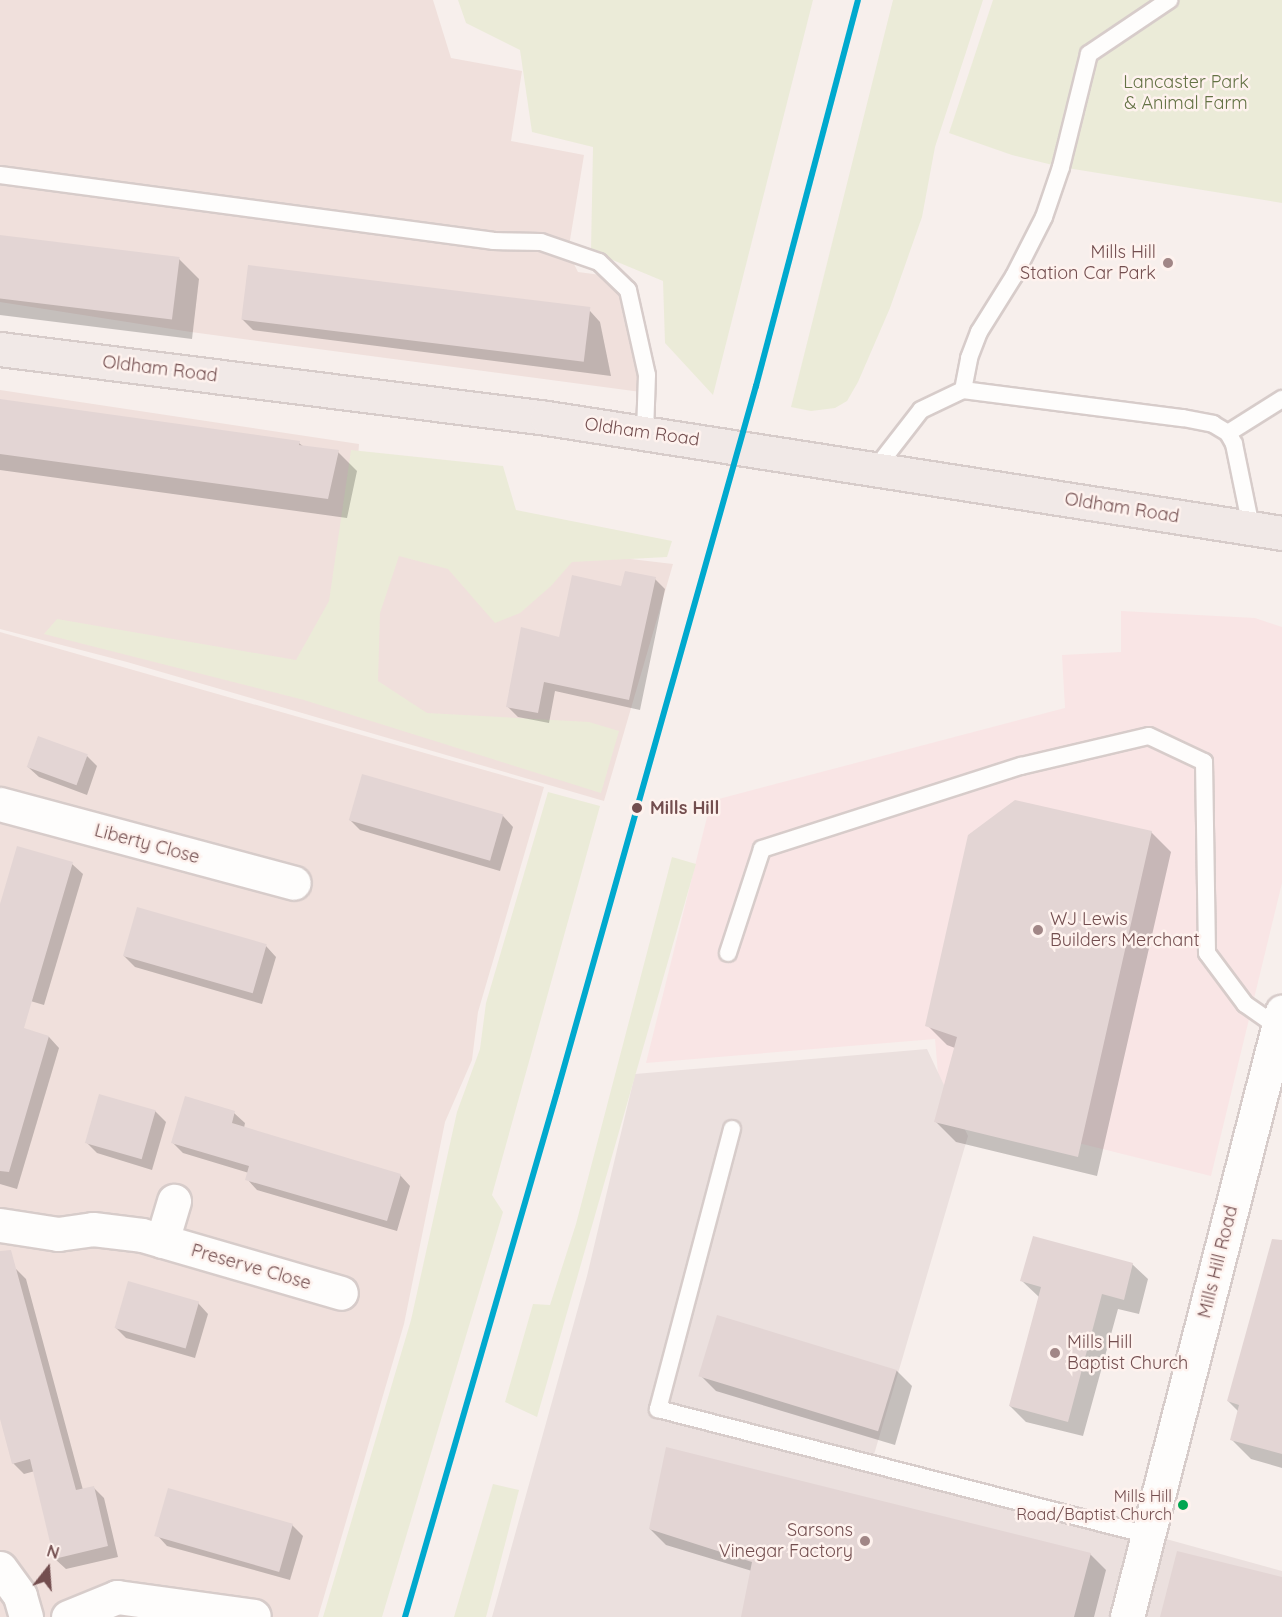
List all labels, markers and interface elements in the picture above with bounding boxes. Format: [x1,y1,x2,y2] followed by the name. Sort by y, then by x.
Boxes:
[1123,72,1249,115] park label: Lancaster Park & Animal Farm
[1020,242,1156,284] place label: Mills Hill Station Car Park
[1161,256,1175,270] marker: Mills Hill Station Car Park
[101,351,219,387] street label: Oldham Road
[583,413,701,451] street label: Oldham Road
[1063,488,1181,528] street label: Oldham Road
[650,797,719,819] place label: Mills Hill
[628,799,646,817] marker: Mills Hill
[92,820,202,868] street label: Liberty Close
[1050,909,1200,952] place label: WJ Lewis Builders Merchant
[1031,923,1045,937] marker: WJ Lewis Builders Merchant
[1194,1204,1242,1320] street label: Mills Hill Road
[189,1240,313,1294] street label: Preserve Close
[1067,1332,1188,1374] place label: Mills Hill Baptist Church
[1048,1346,1062,1360] marker: Mills Hill Baptist Church
[1016,1486,1172,1524] place label: Mills Hill Road/Baptist Church
[1177,1499,1189,1511] marker: Mills Hill Road/Baptist Church
[719,1520,853,1562] place label: Sarsons Vinegar Factory
[858,1534,872,1548] marker: Sarsons Vinegar Factory
[18,1539,78,1599] north arrow
[45,1541,62,1563] text: N

